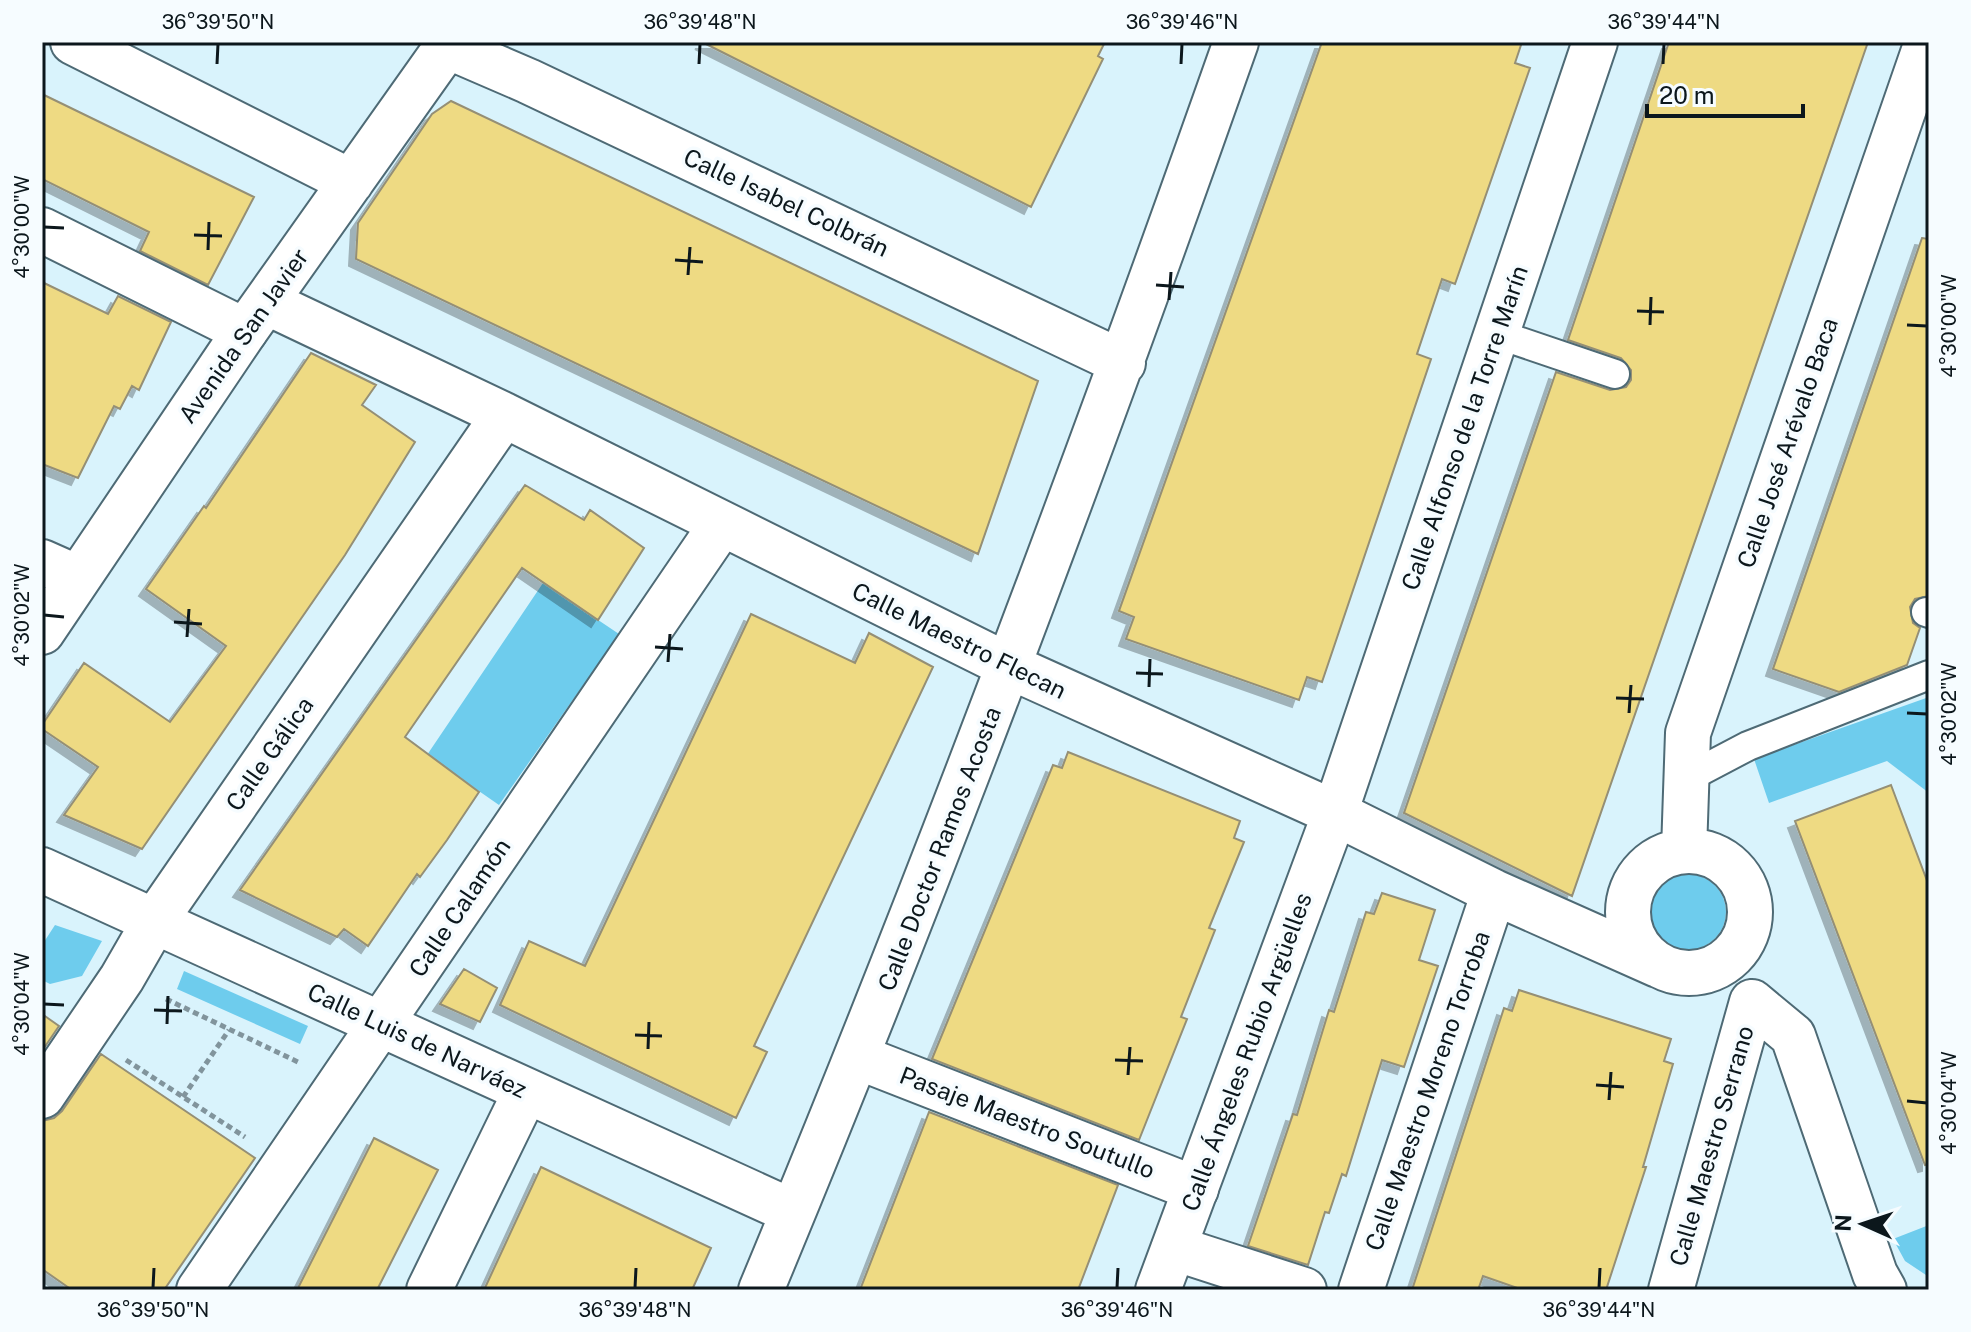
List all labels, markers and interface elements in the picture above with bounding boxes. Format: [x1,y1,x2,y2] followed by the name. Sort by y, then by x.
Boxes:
[162,10,274,34] text: 36°39'50"N
[643,10,757,34] text: 36°39'48"N
[1126,10,1238,34] text: 36°39'46"N
[1608,10,1720,34] text: 36°39'44"N
[1647,68,1803,118] scale bar
[1659,81,1715,109] text: 20 m
[679,142,894,262] street label: Calle Isabel Colbrán
[10,175,34,279] text: 4°30'00"W
[173,243,314,428] street label: Avenida San Javier
[1395,262,1533,594] street label: Calle Alfonso de la Torre Marín
[1937,274,1961,378] text: 4°30'00"W
[1731,314,1843,571] street label: Calle José Arévalo Baca
[10,563,34,667] text: 4°30'02"W
[848,576,1071,704] street label: Calle Maestro Flecan
[1937,662,1961,766] text: 4°30'02"W
[220,691,319,816] street label: Calle Gálica
[872,703,1006,995] street label: Calle Doctor Ramos Acosta
[403,833,516,982] street label: Calle Calamón
[1175,889,1317,1215] street label: Calle Ángeles Rubio Argüelles
[1359,927,1495,1254] street label: Calle Maestro Moreno Torroba
[10,952,34,1056] text: 4°30'04"W
[303,977,531,1103] street label: Calle Luis de Narváez
[1663,1022,1759,1269] street label: Calle Maestro Serrano
[1937,1051,1961,1155] text: 4°30'04"W
[896,1060,1159,1184] street label: Pasaje Maestro Soutullo
[1823,1184,1903,1264] north arrow
[1830,1214,1856,1232] text: N
[97,1298,209,1322] text: 36°39'50"N
[578,1298,692,1322] text: 36°39'48"N
[1061,1298,1173,1322] text: 36°39'46"N
[1543,1298,1655,1322] text: 36°39'44"N

